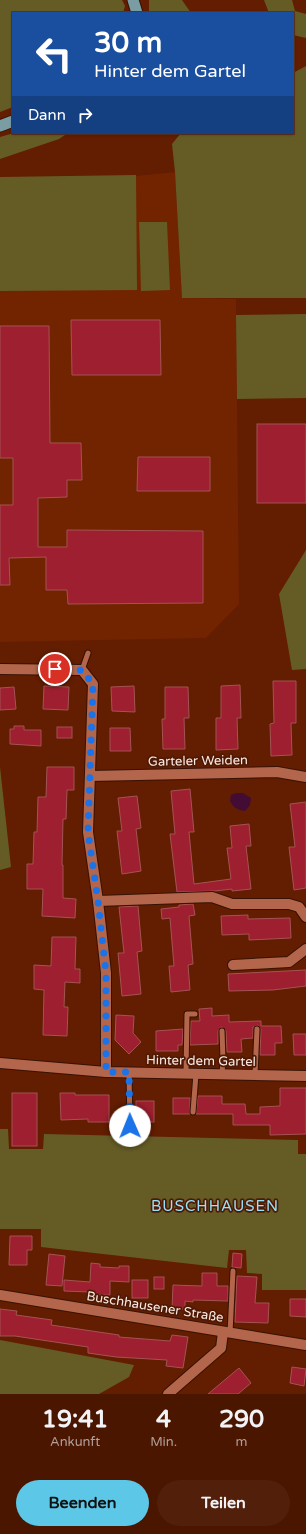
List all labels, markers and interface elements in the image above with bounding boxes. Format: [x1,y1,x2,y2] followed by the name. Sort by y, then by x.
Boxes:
[94,26,162,60] text: 30 m
[28,28,80,80] icon: left
[94,60,246,82] text: Hinter dem Gartel
[74,104,96,126] icon: right
[28,106,66,124] text: Dann
[38,652,72,686] pin
[44,658,66,680] icon: arrive
[148,752,248,770] street label: Garteler Weiden
[146,1052,256,1070] street label: Hinter dem Gartel
[109,1105,151,1147] position arrow
[151,1197,279,1215] district label: BUSCHHAUSEN
[85,1288,225,1326] street label: Buschhausener Straße
[42,1405,108,1434] text: 19:41
[156,1405,171,1434] text: 4
[219,1405,264,1434] text: 290
[50,1434,100,1450] text: Ankunft
[150,1434,177,1450] text: Min.
[236,1434,248,1450] text: m
[16,1480,149,1526] button: Beenden
[157,1480,290,1526] button: Teilen

